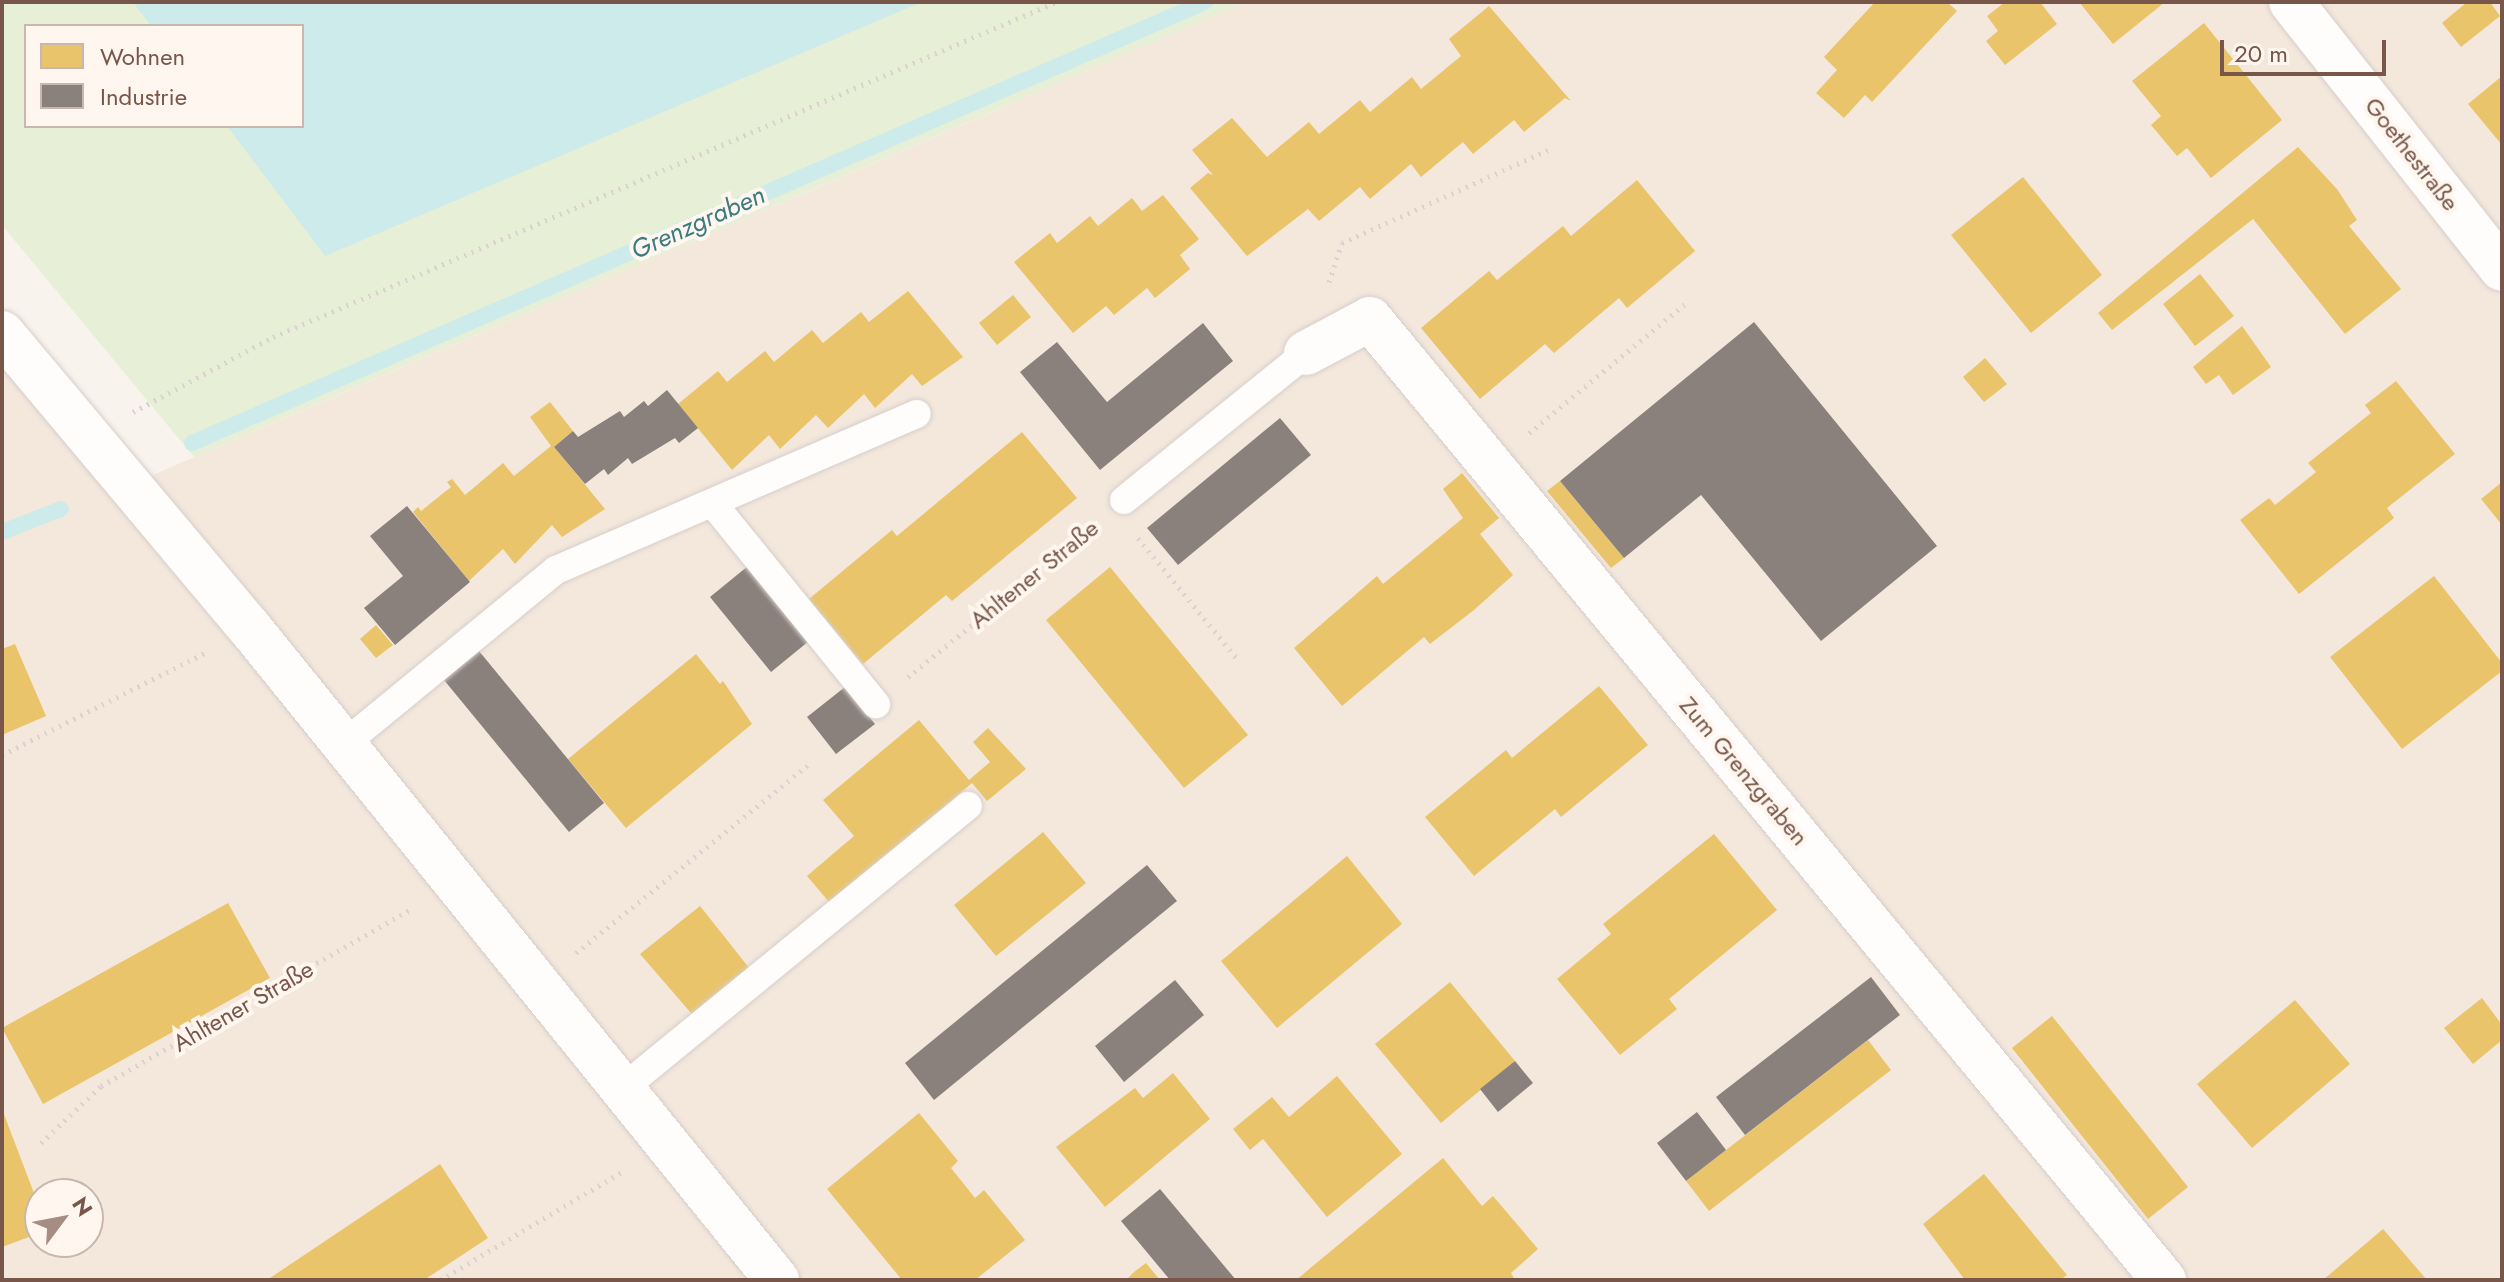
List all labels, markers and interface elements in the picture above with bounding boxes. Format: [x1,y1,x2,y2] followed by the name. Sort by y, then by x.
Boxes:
[24,24,304,128] legend
[2224,24,2390,74] scale bar
[2234,36,2288,71] text: 20 m
[100,39,185,74] text: Wohnen
[100,79,187,114] text: Industrie
[2359,92,2465,216] street label: Goethestraße
[626,180,770,266] water label: Grenzgraben
[964,513,1104,635] street label: Ahltener Straße
[1673,691,1815,851] street label: Zum Grenzgraben
[168,954,318,1058] street label: Ahltener Straße
[24,1178,104,1258] north arrow
[64,1190,101,1222] text: N

